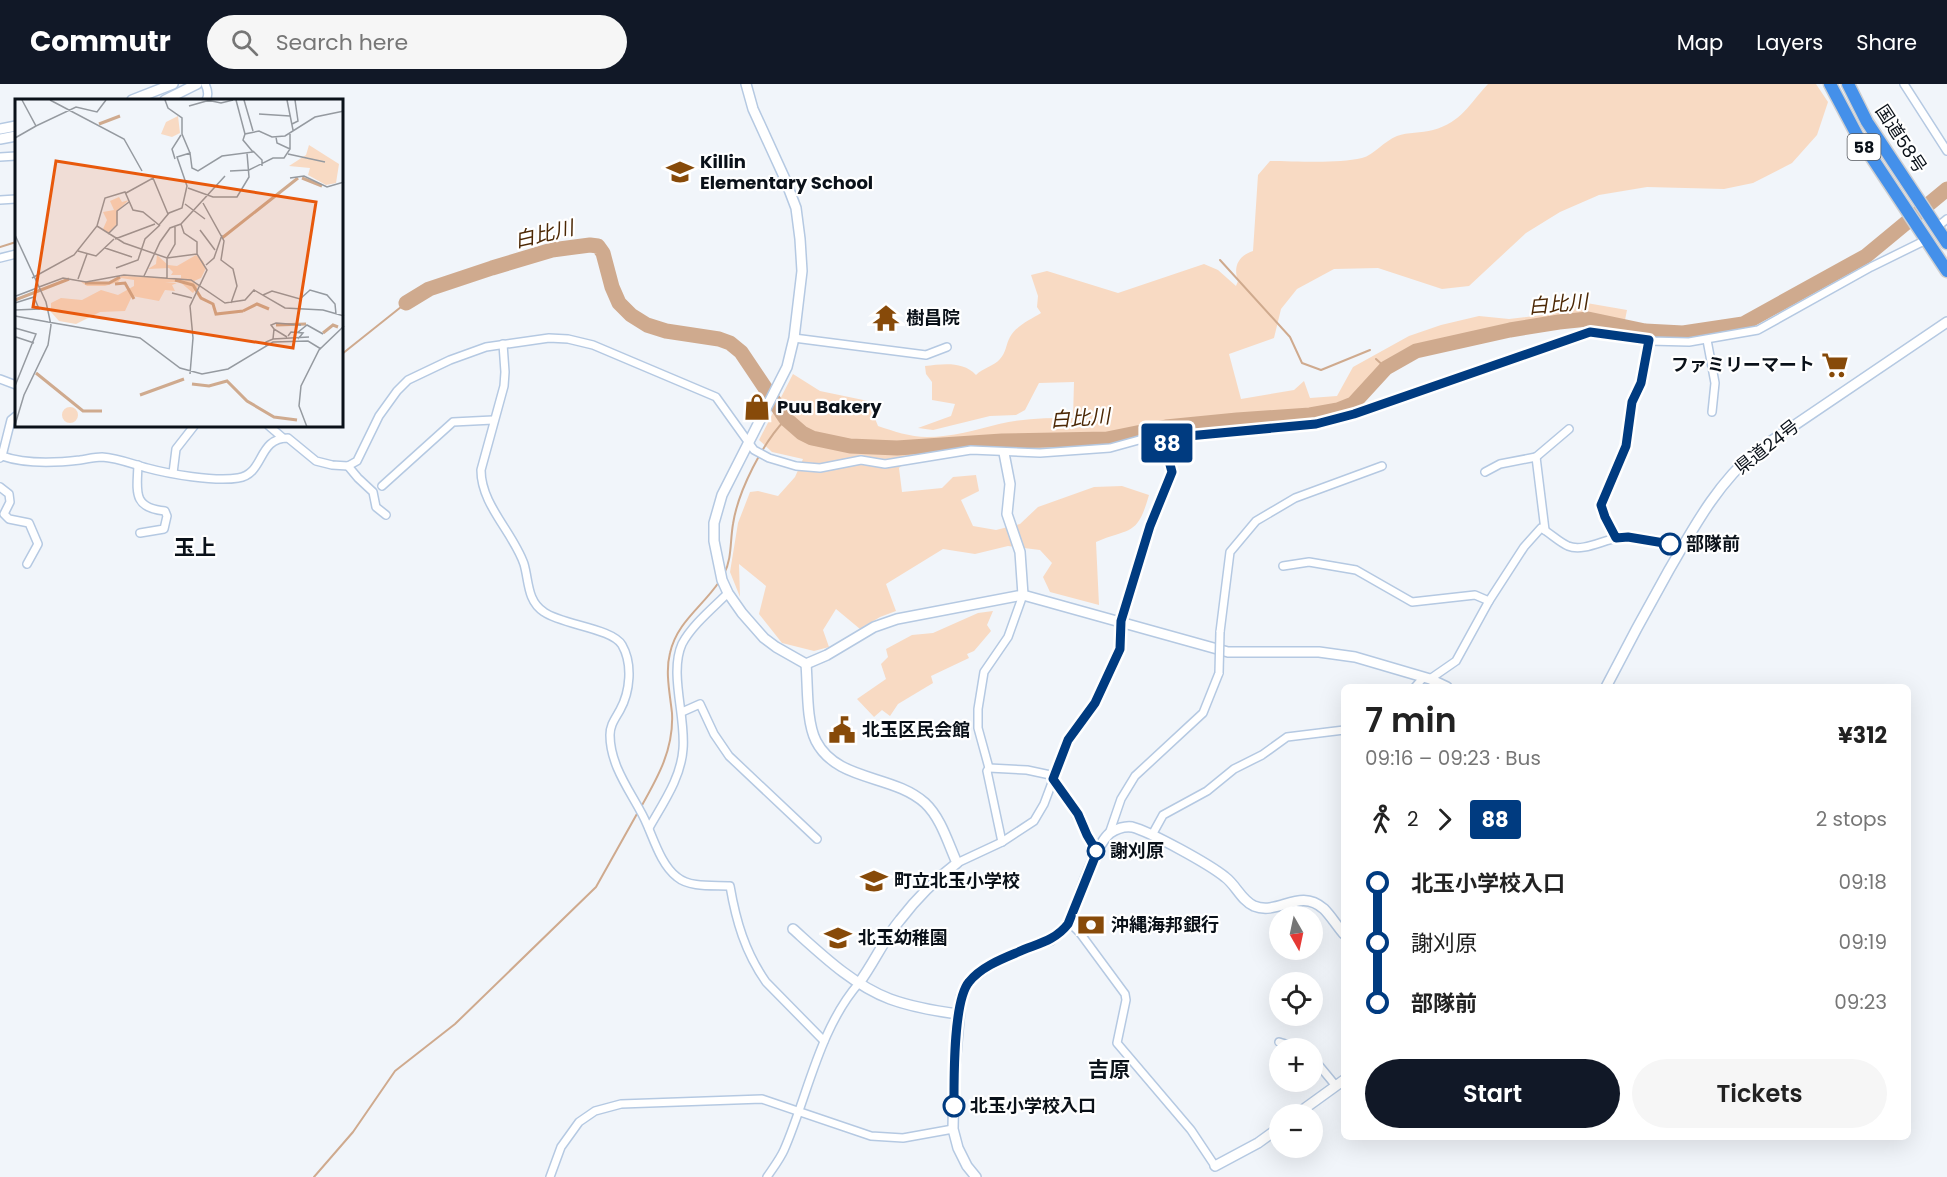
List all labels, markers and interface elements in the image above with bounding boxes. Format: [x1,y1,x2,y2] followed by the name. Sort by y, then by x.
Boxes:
[207,15,627,69] search box
[30,22,171,61] text: Commutr
[228,26,261,59] icon: search
[276,27,408,58] text: Search here
[1677,28,1723,57] text: Map
[1756,28,1823,57] text: Layers
[1856,28,1917,57] text: Share
[15,99,344,428] inset map
[1870,100,1933,178] street label: 国道58号
[1848,134,1880,160] road number: 58
[700,149,873,195] place label: Killin Elementary School
[665,157,695,187] school or university icon: Killin Elementary School
[512,213,578,254] water label: 白比川
[1527,287,1591,321] water label: 白比川
[871,303,901,333] temple icon: 樹昌院
[906,305,960,330] place label: 樹昌院
[1820,350,1850,380] supermarket icon: ファミリーマート
[1671,352,1815,377] place label: ファミリーマート
[742,392,772,422] shop icon: Puu Bakery
[777,394,882,419] place label: Puu Bakery
[1049,402,1113,434] water label: 白比川
[1729,413,1804,480] street label: 県道24号
[1140,424,1194,462] line badge: 88
[1153,429,1181,458] text: 88
[1686,531,1740,556] place label: 部隊前
[174,533,216,562] district label: 玉上
[1659,533,1681,555] marker: 部隊前
[1365,697,1457,744] text: 7 min
[827,715,857,745] public building icon: 北玉区民会館
[862,717,970,742] place label: 北玉区民会館
[1838,720,1887,751] text: ¥312
[1365,744,1541,772] text: 09:16 – 09:23 · Bus
[1365,803,1398,836] icon: walk
[1428,803,1461,836] icon: forward
[1407,805,1419,833] text: 2
[1482,805,1509,834] text: 88
[1816,805,1887,833] text: 2 stops
[1110,838,1164,863] place label: 謝刈原
[1087,842,1105,860] marker: 謝刈原
[859,866,889,896] school or university icon: 町立北玉小学校
[894,868,1020,893] place label: 町立北玉小学校
[1411,868,1565,899] text: 北玉小学校入口
[1839,868,1887,896] text: 09:18
[1269,906,1323,960] north arrow
[1269,906,1323,1158] map controls
[1076,910,1106,940] bank icon: 沖縄海邦銀行
[1111,912,1219,937] place label: 沖縄海邦銀行
[823,923,853,953] school or university icon: 北玉幼稚園
[858,925,948,950] place label: 北玉幼稚園
[1411,928,1477,959] text: 謝刈原
[1839,928,1887,956] text: 09:19
[1269,972,1323,1026] button: locate
[1411,988,1477,1019] text: 部隊前
[1834,988,1887,1016] text: 09:23
[1269,1038,1323,1092] button: +
[1088,1055,1130,1084] district label: 吉原
[1365,1059,1620,1128] button: Start
[1632,1059,1887,1128] button: Tickets
[970,1093,1096,1118] place label: 北玉小学校入口
[943,1095,965,1117] marker: 北玉小学校入口
[1269,1104,1323,1158] button: −

